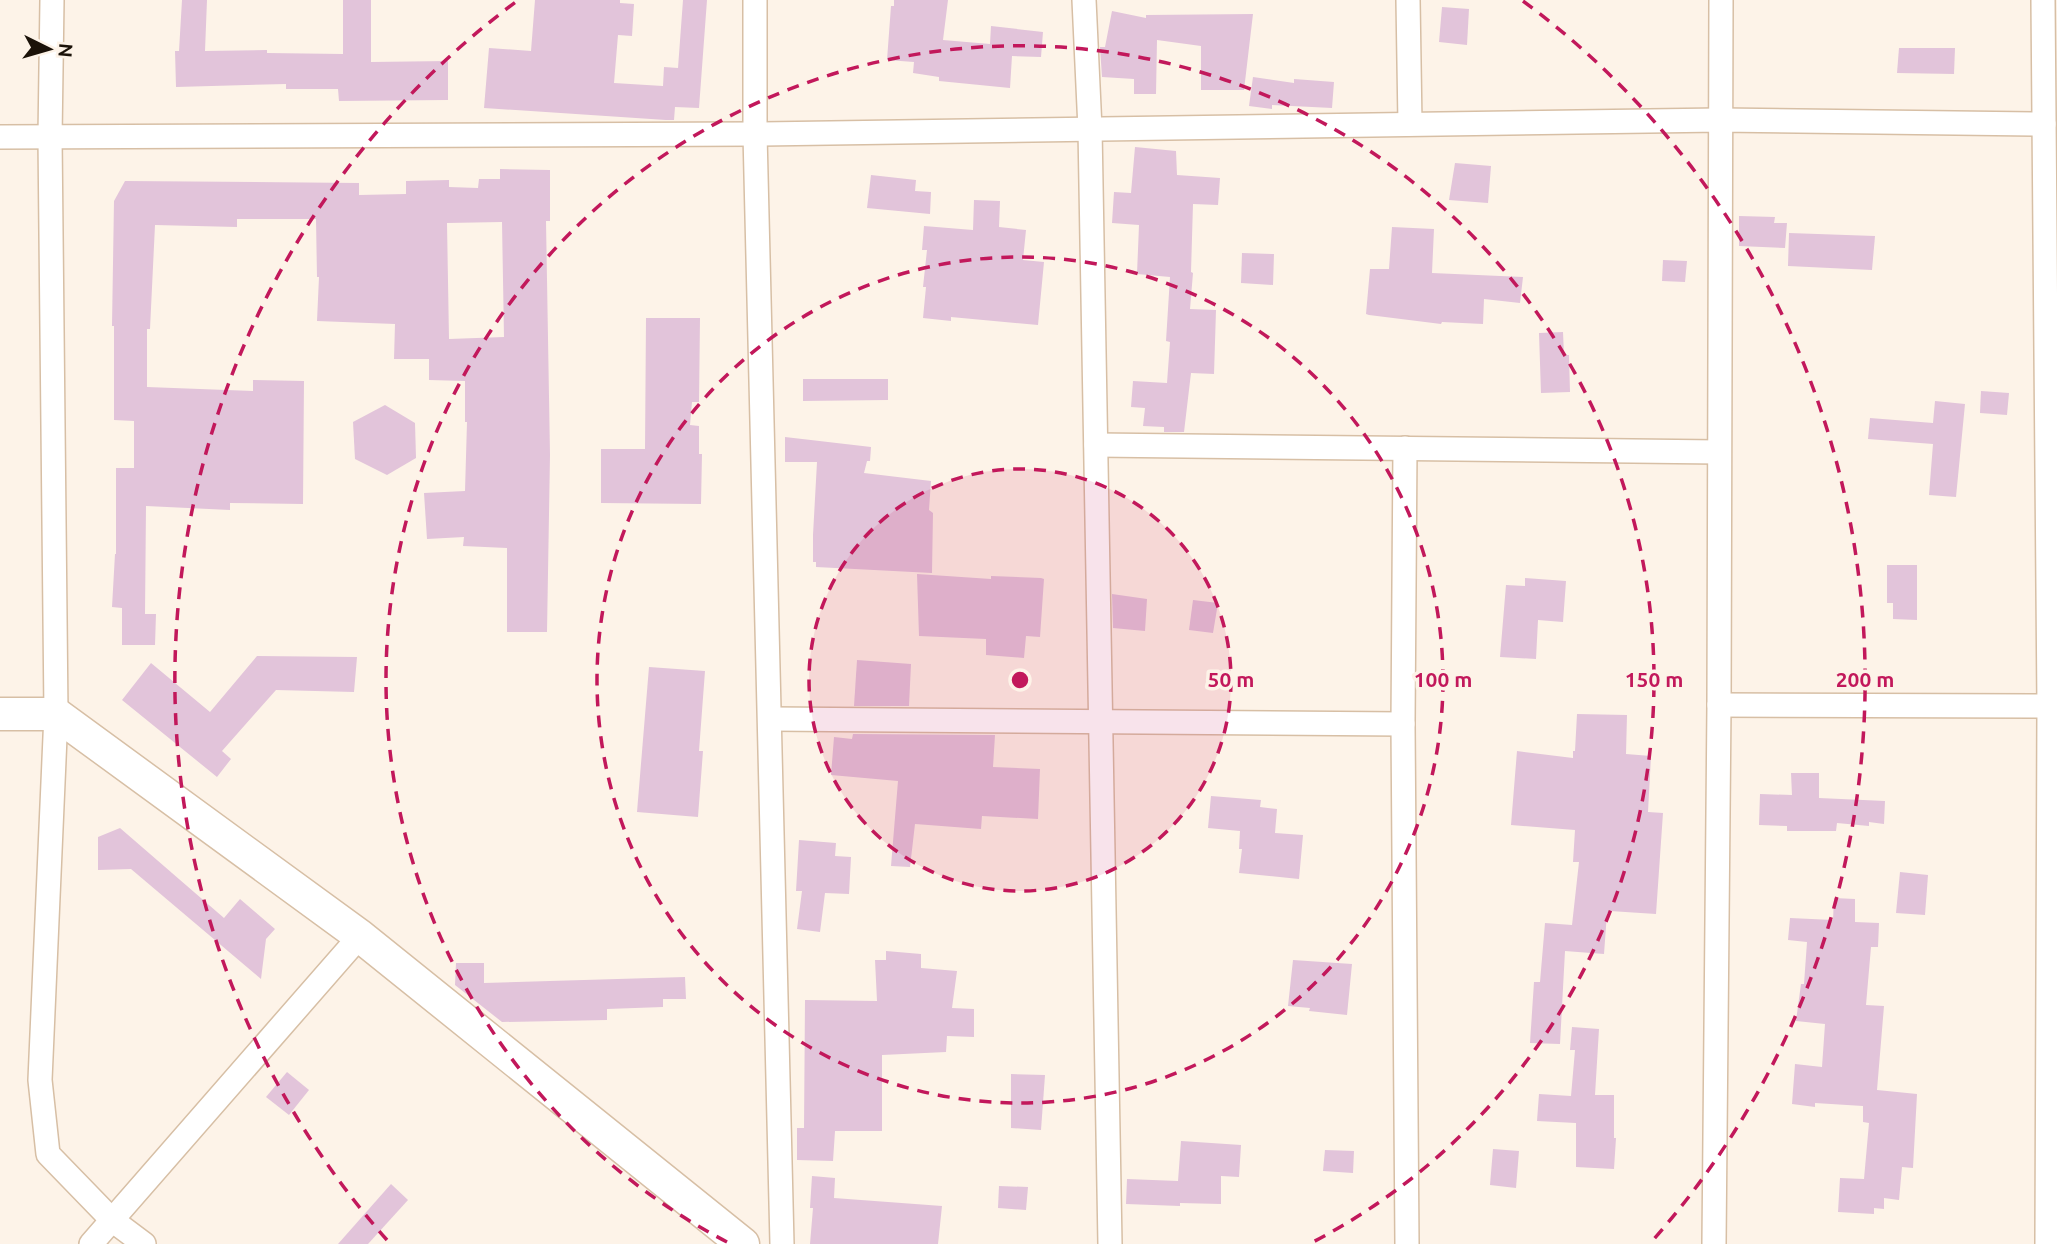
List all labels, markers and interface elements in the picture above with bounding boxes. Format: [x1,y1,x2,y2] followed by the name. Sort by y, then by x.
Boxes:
[14,14,84,84] north arrow
[54,42,78,59] text: N
[1208,667,1254,691] text: 50 m
[1414,667,1472,691] text: 100 m
[1625,667,1683,691] text: 150 m
[1836,667,1894,691] text: 200 m
[1008,668,1032,692] centre of rings

